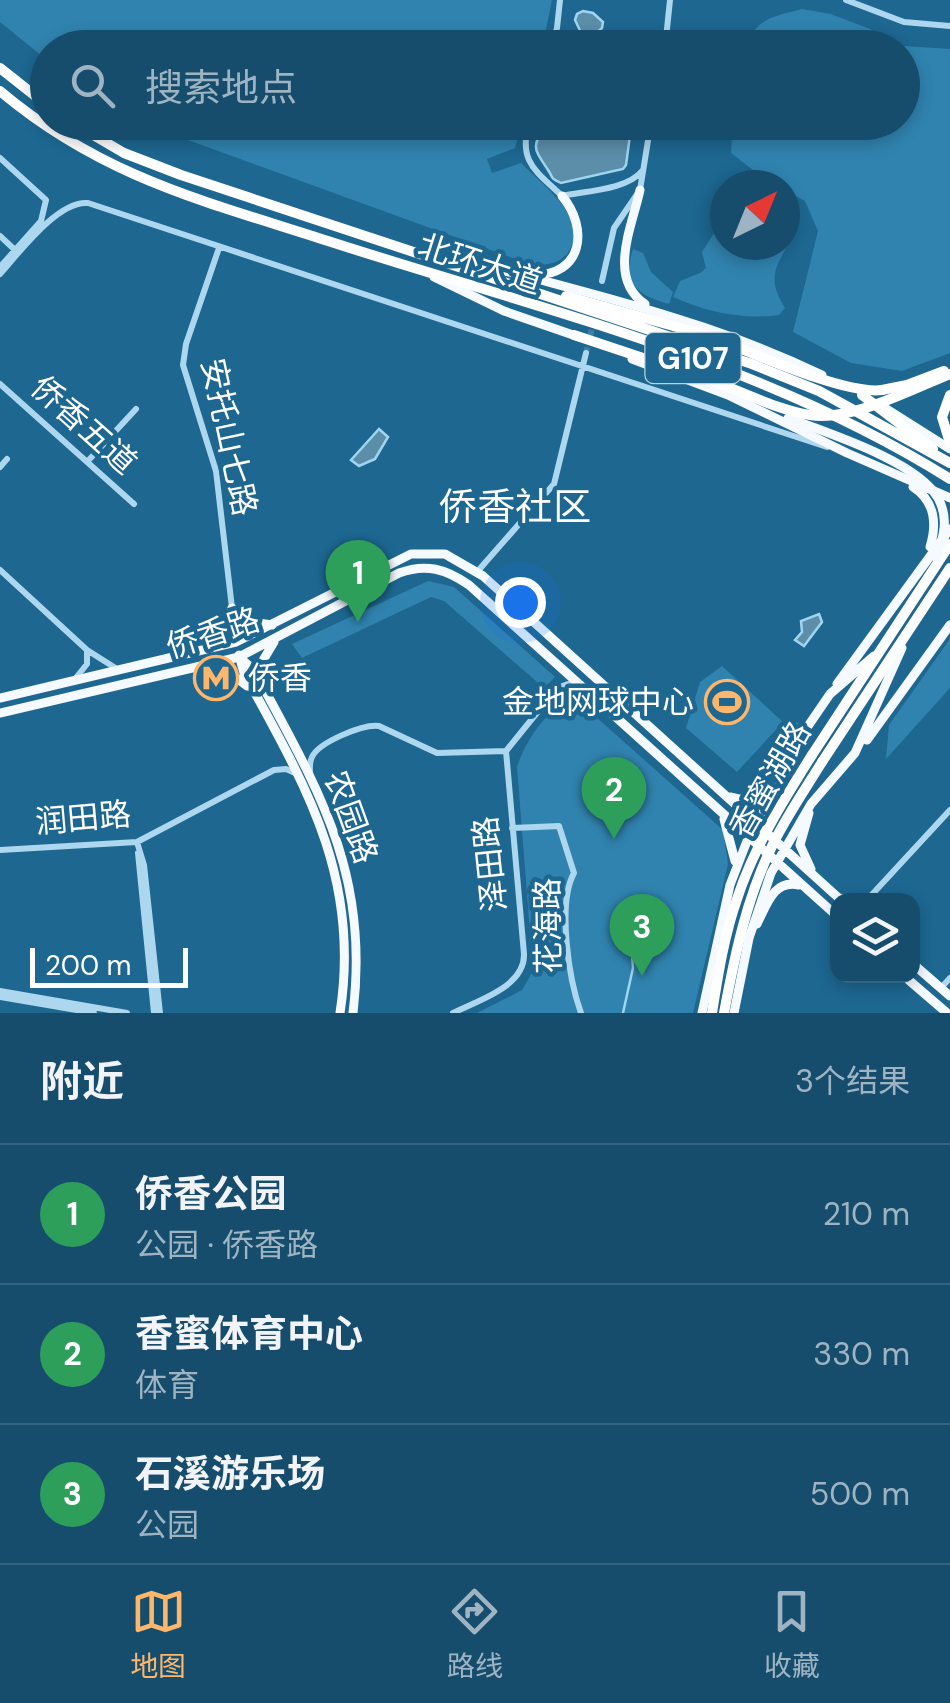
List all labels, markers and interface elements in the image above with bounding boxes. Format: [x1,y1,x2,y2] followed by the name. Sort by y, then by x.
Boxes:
[30,30,920,140] search box
[65,58,120,113] icon: search
[145,63,297,113] text: 搜索地点
[710,170,800,260] north arrow
[413,224,547,304] street label: 北环大道
[646,333,740,383] road number: G107
[192,354,266,520] street label: 安托山七路
[22,367,146,483] street label: 侨香五道
[439,482,591,532] district label: 侨香社区
[326,540,390,622] pin: 1
[495,577,546,628] your location
[161,598,265,668] street label: 侨香路
[193,655,239,701] metro station icon: 侨香
[248,657,312,699] place label: 侨香
[704,679,750,725] sports icon: 金地网球中心
[502,681,694,723] place label: 金地网球中心
[720,714,820,846] street label: 香蜜湖路
[582,756,646,839] pin: 2
[315,765,387,869] street label: 农园路
[33,793,133,843] street label: 润田路
[464,814,516,914] street label: 泽田路
[526,878,570,974] street label: 花海路
[830,893,920,983] map controls
[830,893,920,983] button: layers
[610,894,674,976] pin: 3
[30,943,188,988] scale bar
[45,947,132,984] text: 200 m
[40,1054,124,1109] text: 附近
[795,1060,910,1102] text: 3个结果
[135,1169,287,1219] text: 侨香公园
[67,1193,78,1235] text: 1
[823,1193,910,1235] text: 210 m
[135,1224,318,1266] text: 公园 · 侨香路
[135,1309,363,1359] text: 香蜜体育中心
[63,1333,82,1375] text: 2
[813,1333,910,1375] text: 330 m
[135,1364,199,1406] text: 体育
[135,1449,325,1499] text: 石溪游乐场
[63,1473,82,1515] text: 3
[810,1473,910,1515] text: 500 m
[135,1504,199,1546] text: 公园
[130,1584,186,1685] tab: 地图
[447,1584,503,1685] tab: 路线
[764,1584,820,1685] tab: 收藏

